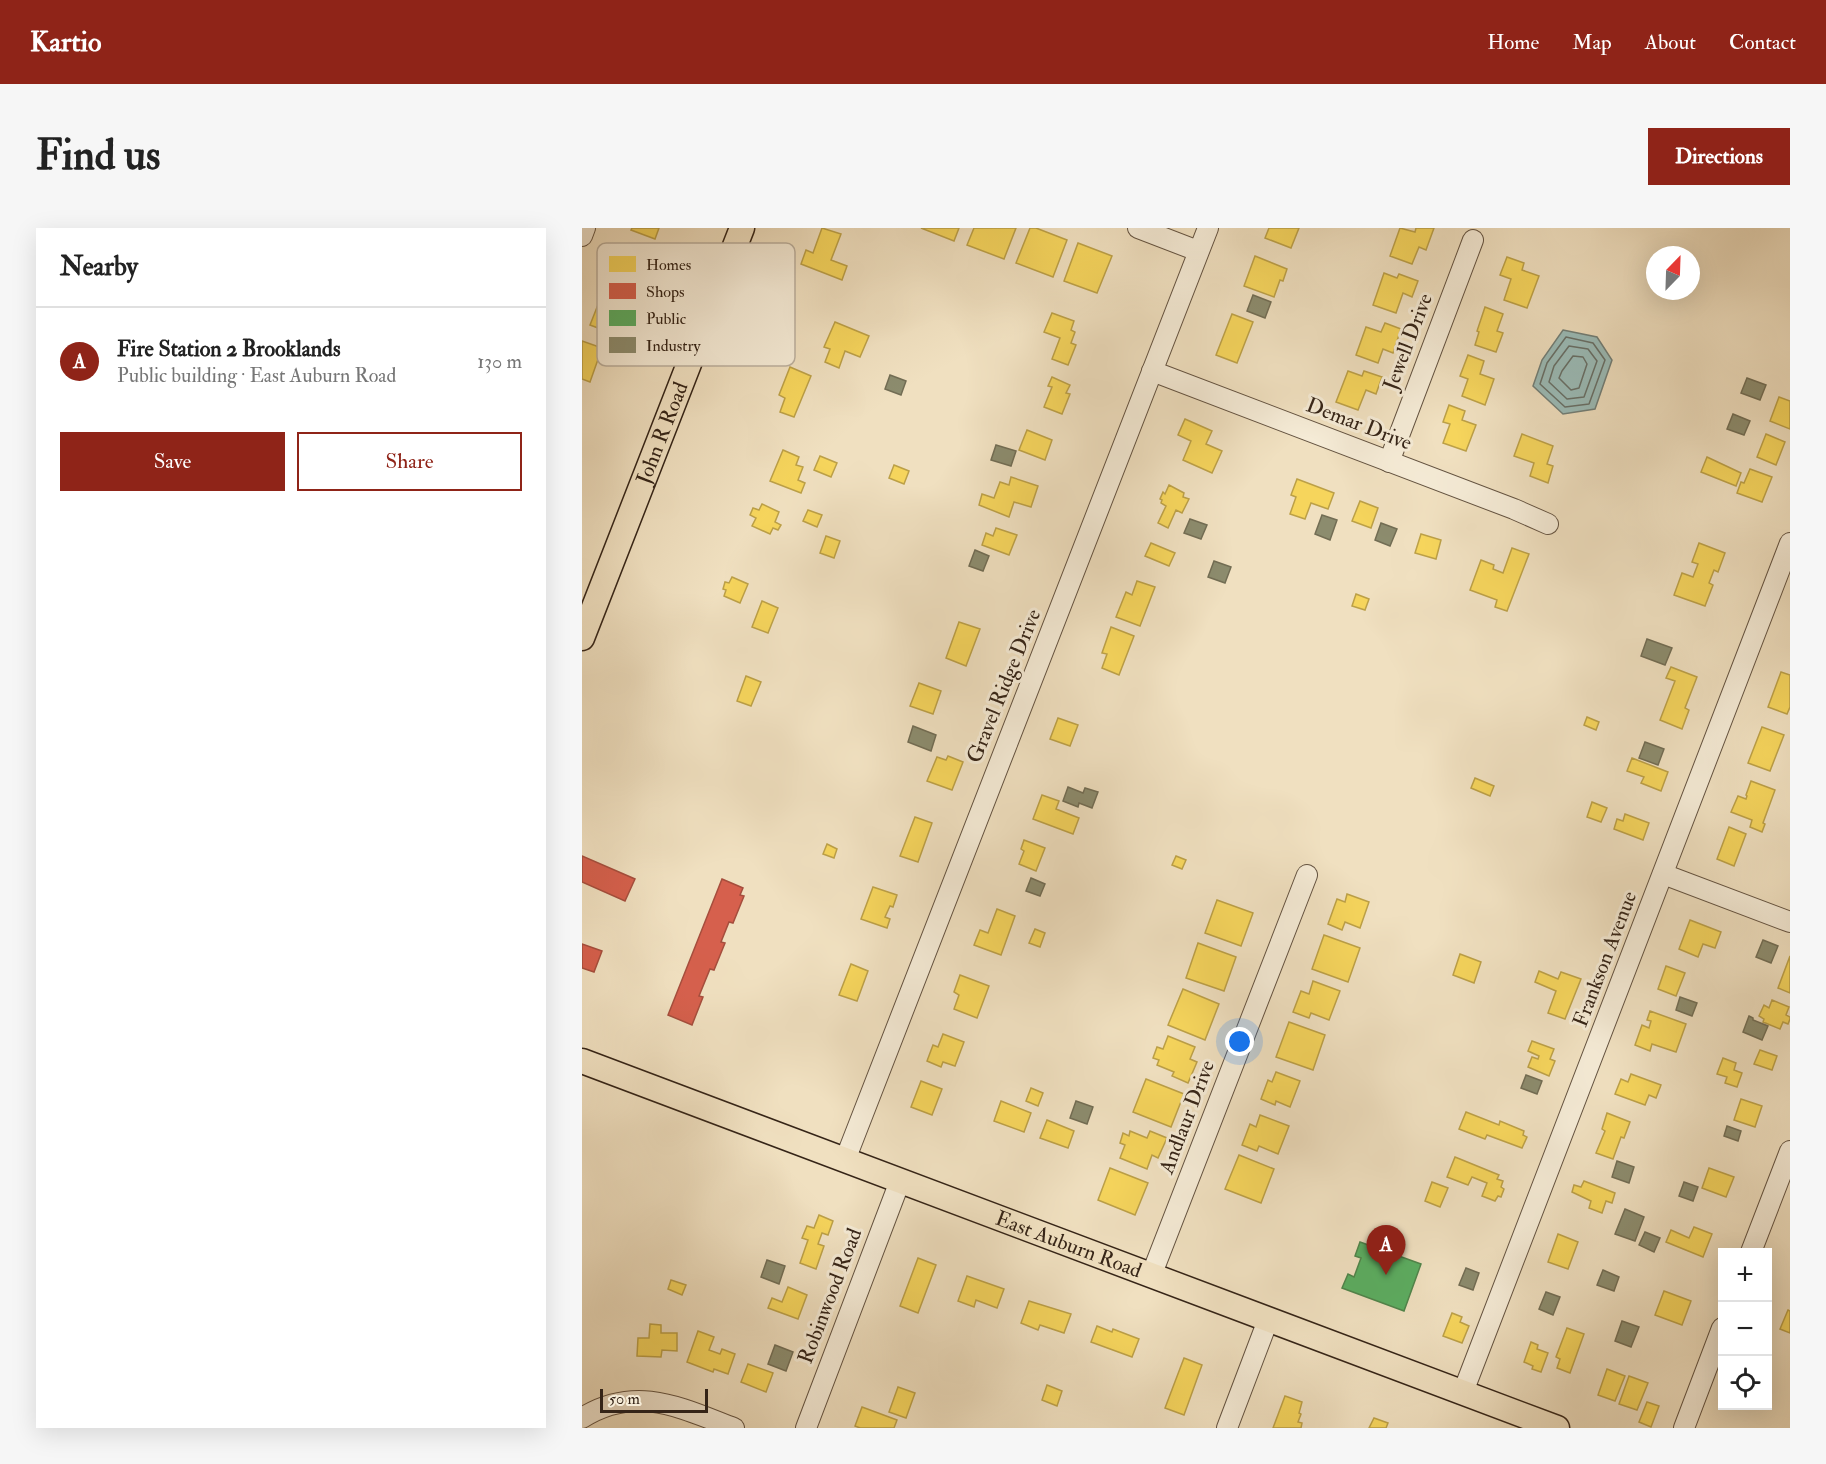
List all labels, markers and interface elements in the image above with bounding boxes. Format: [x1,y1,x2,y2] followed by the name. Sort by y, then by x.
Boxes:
[30,25,101,60] text: Kartio
[1487,29,1539,56] text: Home
[1572,29,1612,56] text: Map
[1645,29,1696,56] text: About
[1729,29,1796,56] text: Contact
[1648,128,1790,185] button: Directions
[36,130,160,182] text: Find us
[597,243,795,366] legend
[1646,246,1700,300] north arrow
[60,251,138,283] text: Nearby
[646,255,691,275] text: Homes
[646,282,685,303] text: Shops
[1377,289,1439,395] street label: Jewell Drive
[646,309,687,329] text: Public
[117,335,340,363] text: Fire Station 2 Brooklands
[646,336,701,356] text: Industry
[73,349,86,374] text: A
[477,349,522,374] text: 130 m
[117,363,396,388] text: Public building · East Auburn Road
[629,377,694,489] street label: John R Road
[1302,391,1416,457] street label: Demar Drive
[60,432,285,491] button: Save
[297,432,522,491] button: Share
[961,605,1047,767] street label: Gravel Ridge Drive
[1567,887,1643,1031] street label: Frankson Avenue
[1225,1027,1254,1056] your location
[1153,1056,1221,1179] street label: Andlaur Drive
[992,1204,1146,1284] street label: East Auburn Road
[792,1224,868,1368] street label: Robinwood Road
[1366,1226,1406,1275] pin: A
[1718,1248,1772,1410] map controls
[1718,1248,1772,1302] button: +
[1718,1302,1772,1356] button: −
[1718,1356,1772,1410] button: locate
[600,1386,708,1414] scale bar
[609,1389,640,1409] text: 50 m

